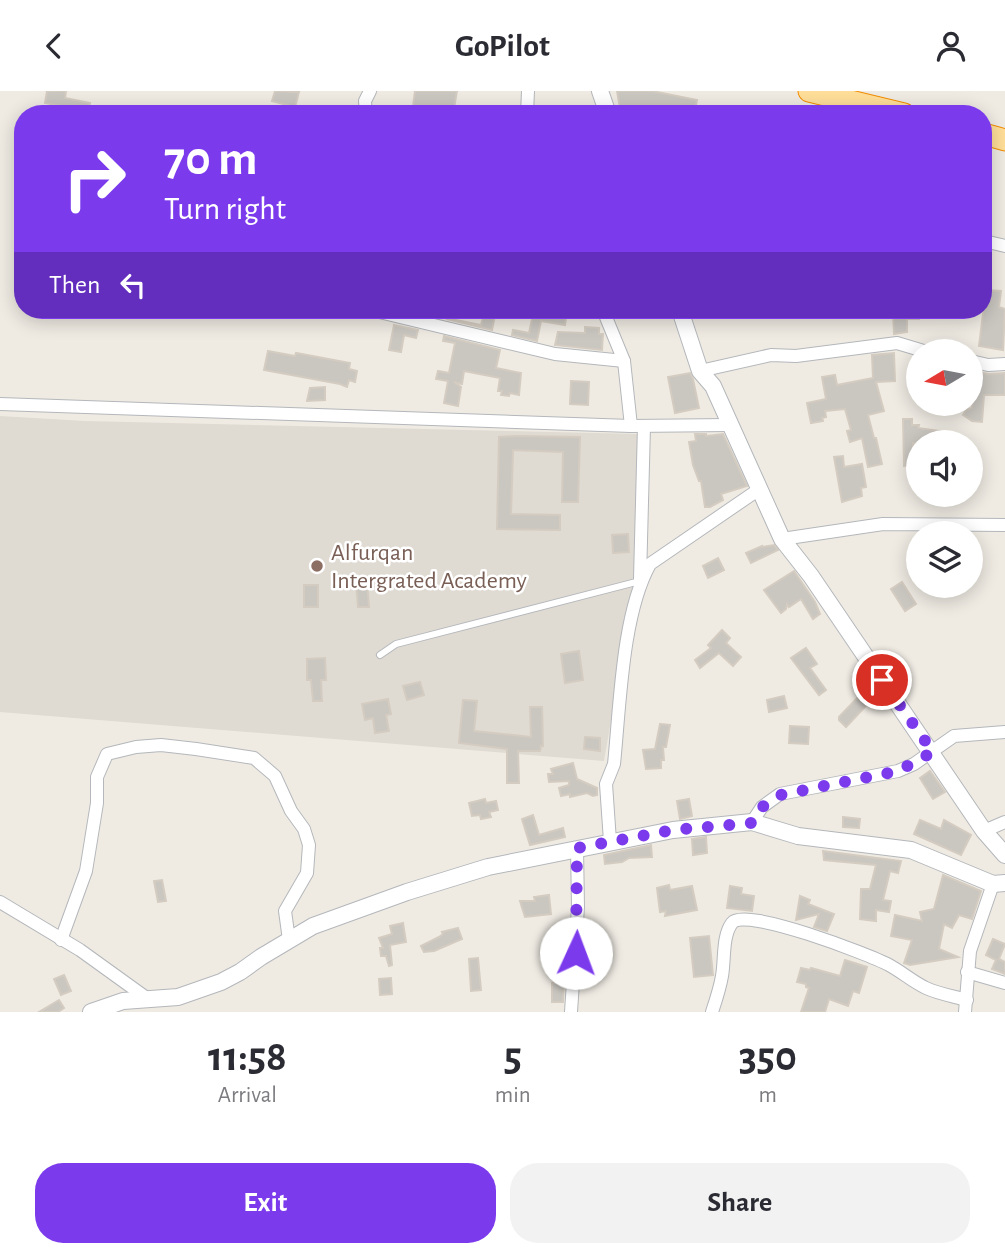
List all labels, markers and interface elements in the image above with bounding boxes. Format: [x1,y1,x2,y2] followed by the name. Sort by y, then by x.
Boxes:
[35,27,73,65] icon: back
[932,27,970,65] icon: person
[455,30,550,62] text: GoPilot
[49,133,140,224] icon: right
[164,135,258,184] text: 70 m
[164,193,286,225] text: Turn right
[114,266,152,304] icon: left
[49,272,100,298] text: Then
[906,339,984,417] north arrow
[906,339,983,598] map controls
[906,430,983,507] button: sound
[906,521,983,598] button: layers
[331,541,527,593] place label: Alfurqan Intergrated Academy
[309,558,325,574] marker: Alfurqan Intergrated Academy
[852,650,912,710] pin
[863,661,901,699] icon: arrive
[539,916,613,990] position arrow
[208,1036,287,1078] text: 11:58
[504,1036,522,1078] text: 5
[739,1036,797,1078] text: 350
[218,1084,277,1107] text: Arrival
[495,1084,531,1107] text: min
[759,1084,777,1107] text: m
[35,1163,496,1243] button: Exit
[510,1163,970,1243] button: Share

